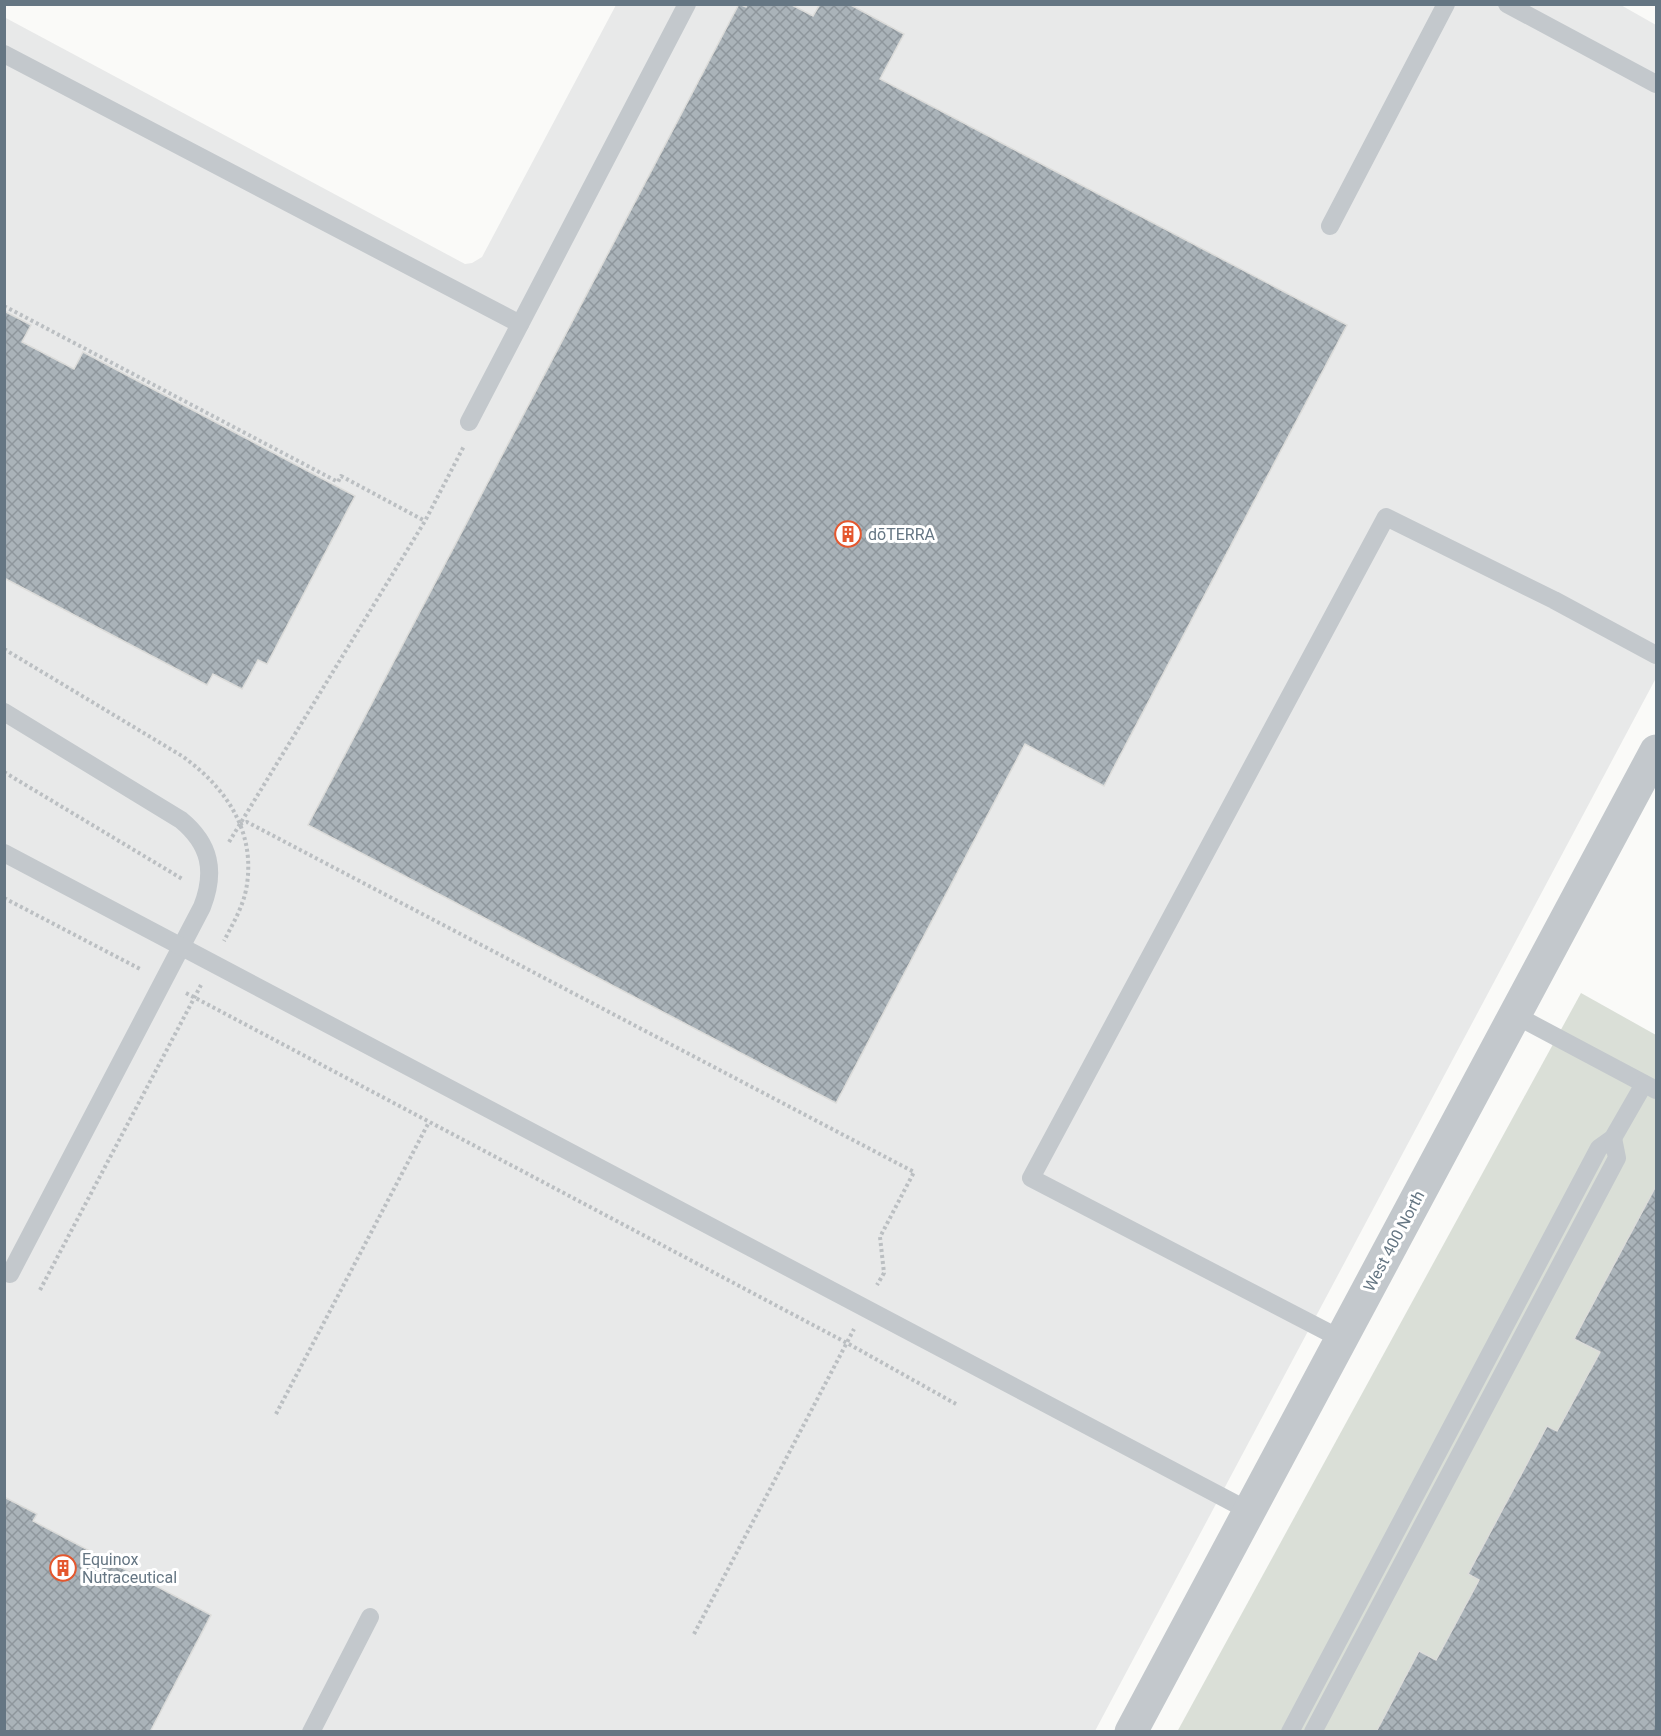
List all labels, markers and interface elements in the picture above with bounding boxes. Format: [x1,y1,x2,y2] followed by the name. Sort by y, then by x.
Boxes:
[833,519,863,549] building icon: dōTERRA
[868,525,936,544] place label: dōTERRA
[1359,1187,1429,1295] street label: West 400 North
[82,1550,177,1587] place label: Equinox Nutraceutical
[48,1553,78,1583] building icon: Equinox Nutraceutical

